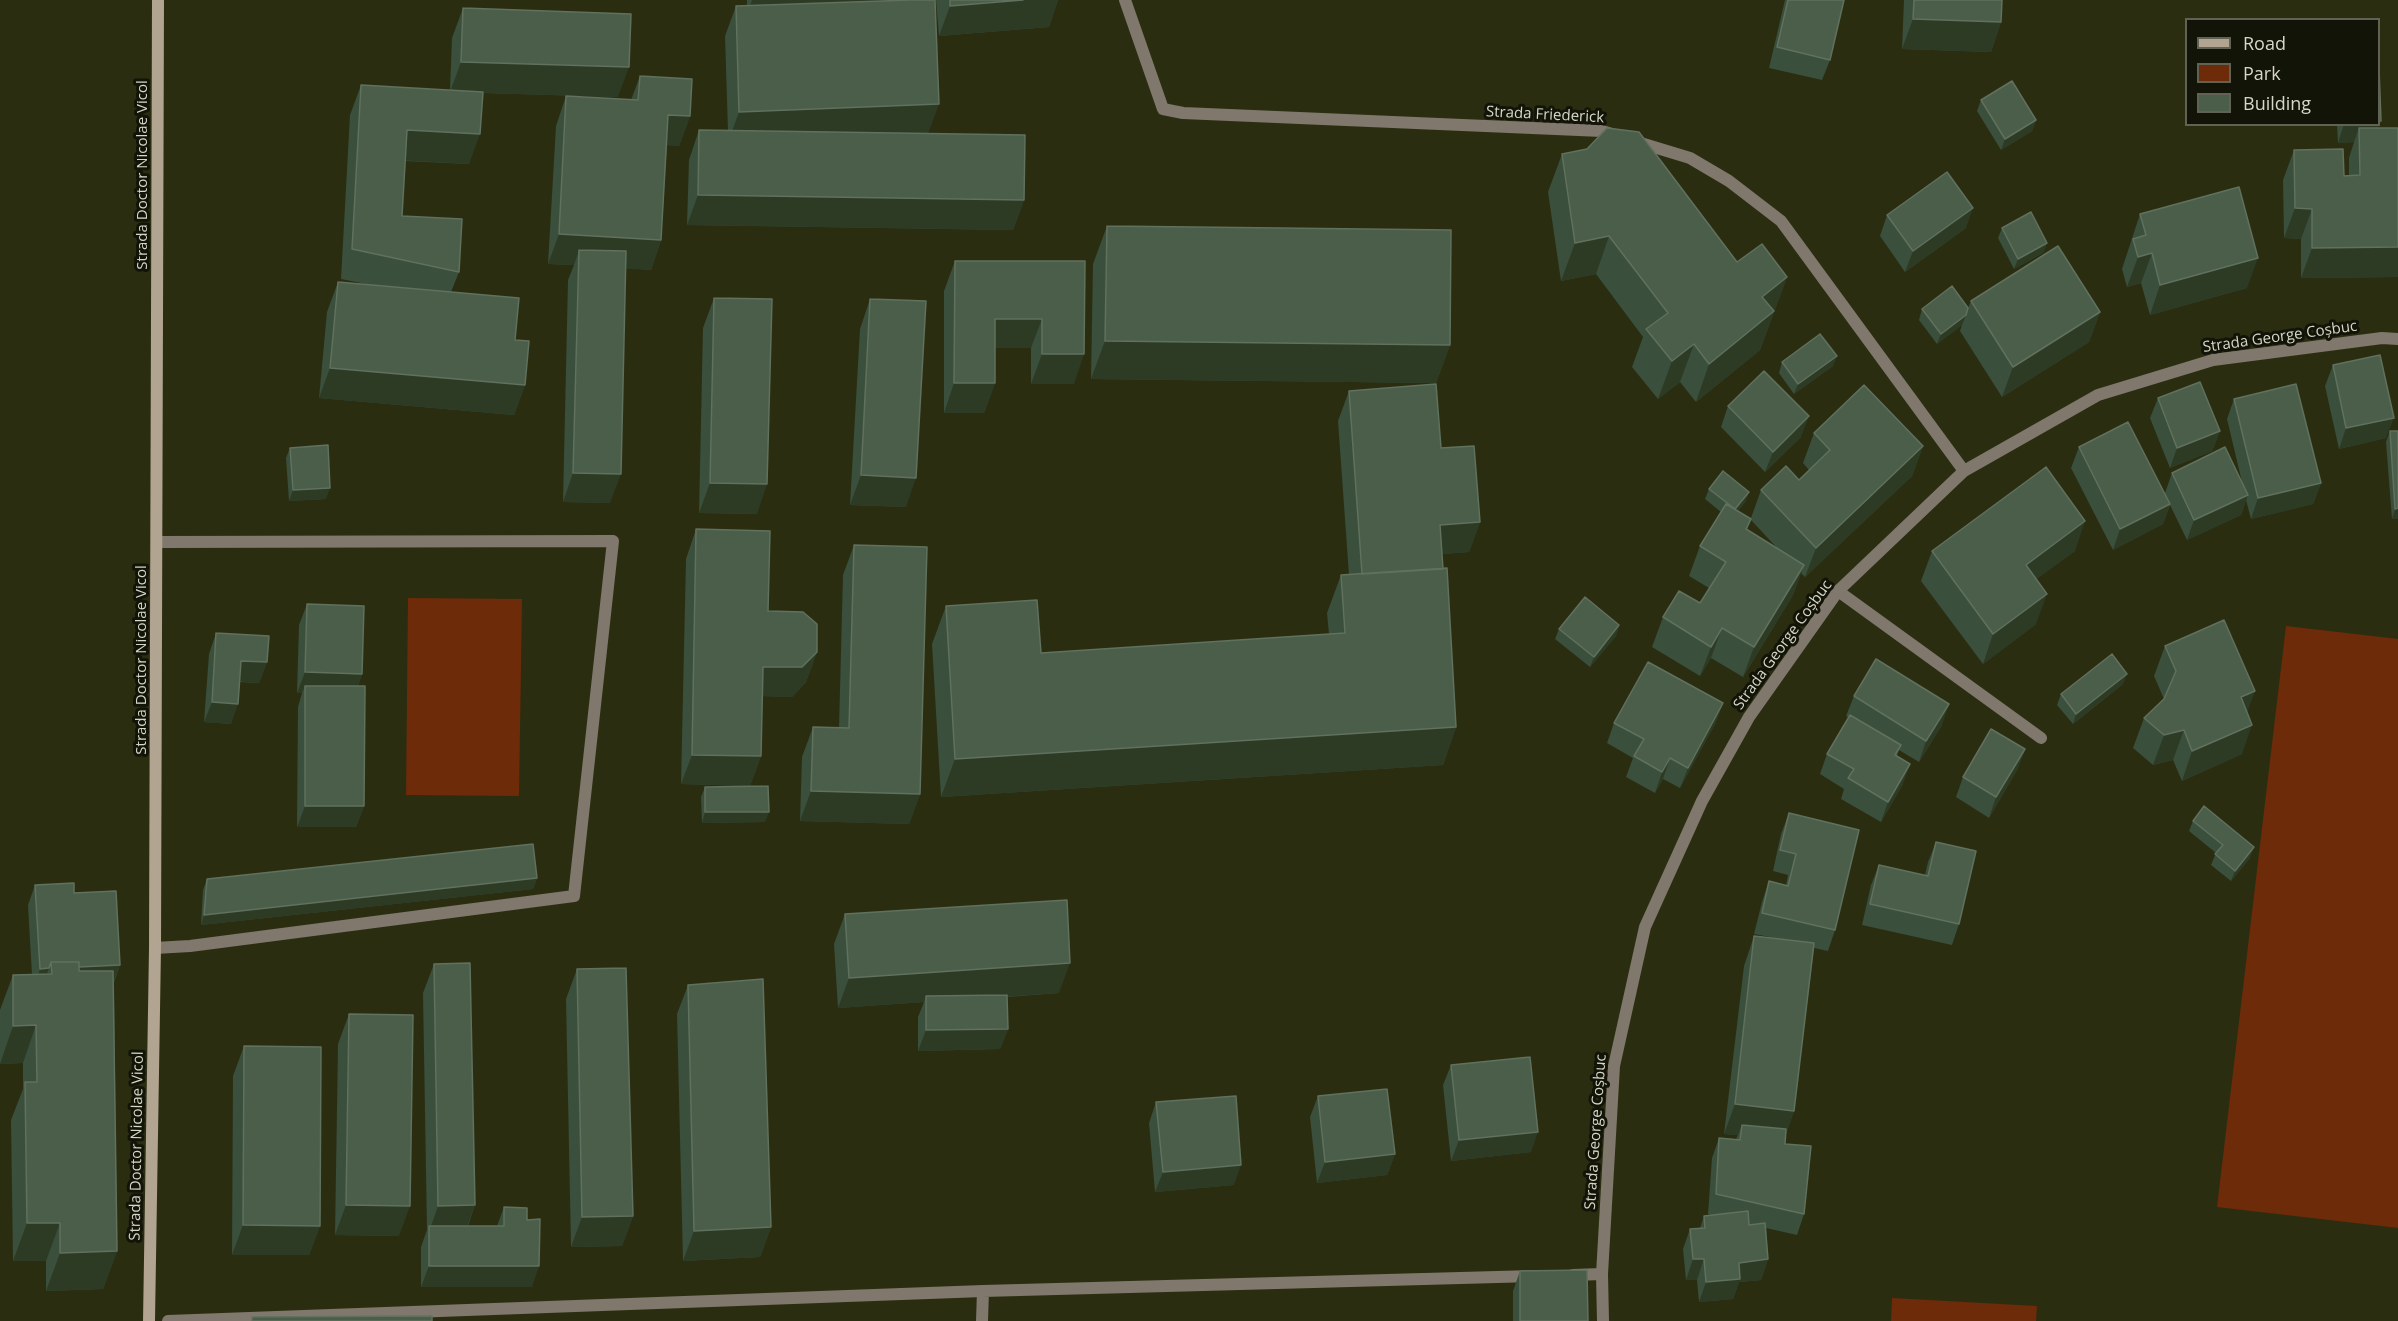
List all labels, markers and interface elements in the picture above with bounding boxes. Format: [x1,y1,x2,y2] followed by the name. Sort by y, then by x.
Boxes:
[2185,18,2380,126] legend
[2243,31,2286,55] text: Road
[2243,61,2281,85] text: Park
[134,80,152,270] street label: Strada Doctor Nicolae Vicol
[2243,91,2311,115] text: Building
[1486,103,1604,127] street label: Strada Friederick
[2202,317,2358,357] street label: Strada George Coșbuc
[133,565,151,755] street label: Strada Doctor Nicolae Vicol
[1730,577,1836,713] street label: Strada George Coșbuc
[126,1051,148,1241] street label: Strada Doctor Nicolae Vicol
[1582,1054,1610,1210] street label: Strada George Coșbuc

